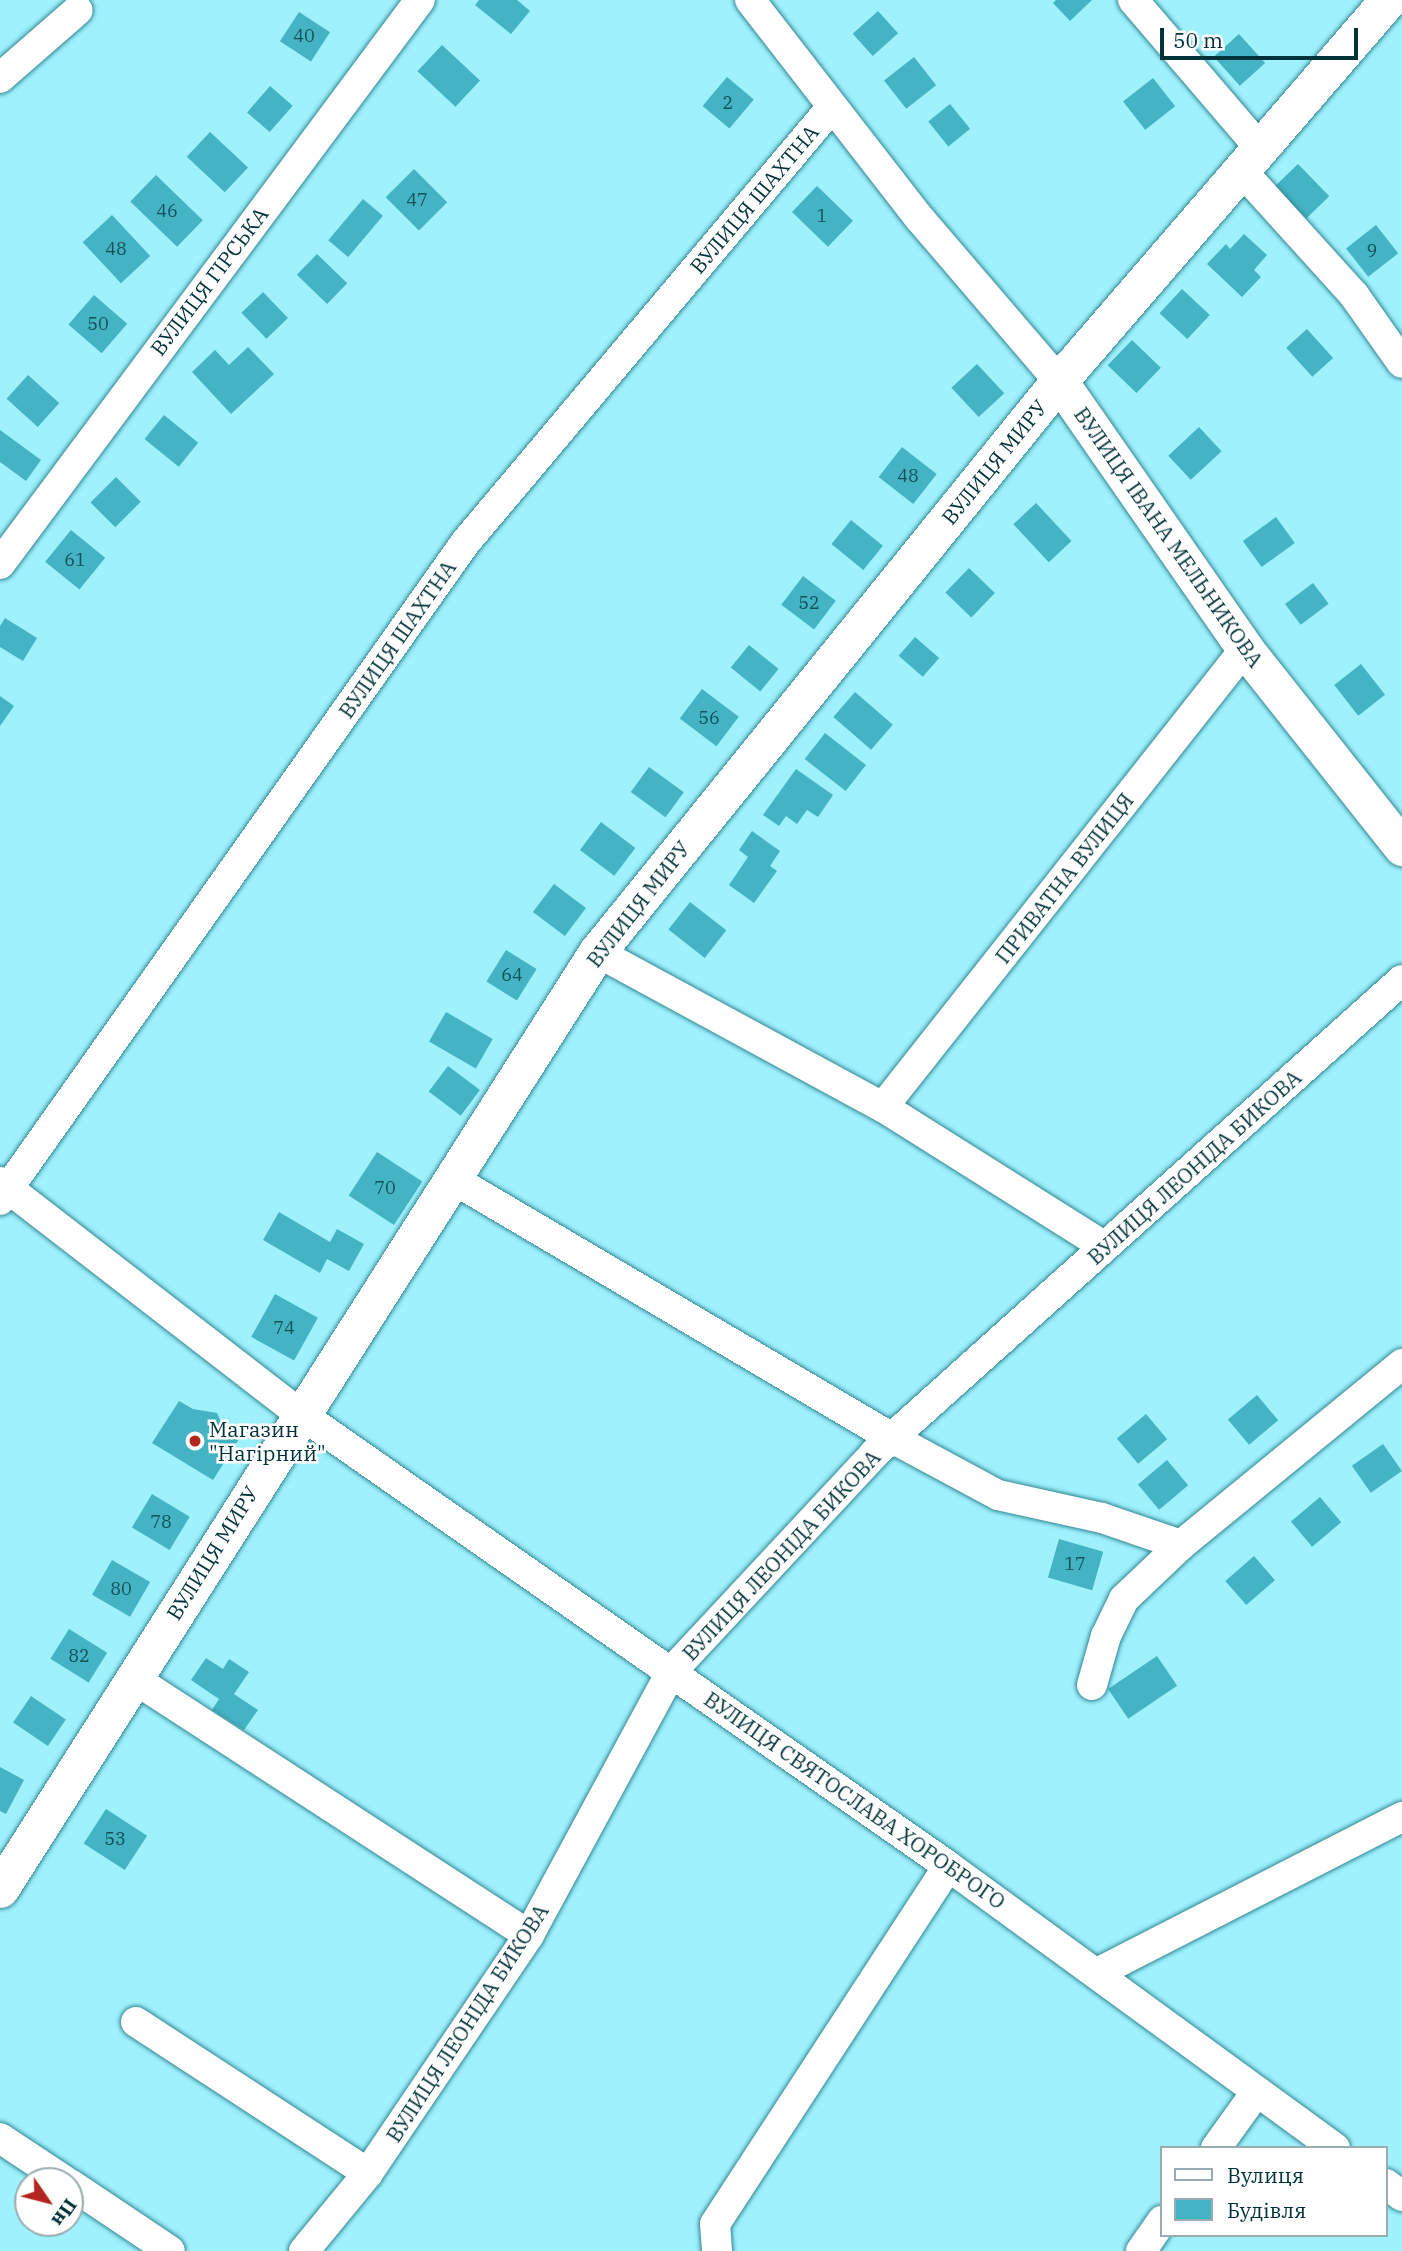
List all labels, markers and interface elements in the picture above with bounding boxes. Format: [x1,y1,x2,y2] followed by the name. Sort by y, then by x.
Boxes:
[1164,14,1362,58] scale bar
[293,25,315,47] house number: 40
[1173,26,1223,54] text: 50 m
[723,92,733,114] house number: 2
[684,119,824,279] street label: ВУЛИЦЯ ШАХТНА
[406,189,428,211] house number: 47
[156,200,178,222] house number: 46
[145,202,273,360] street label: ВУЛИЦЯ ГІРСЬКА
[817,205,827,227] house number: 1
[105,238,127,260] house number: 48
[1367,240,1377,262] house number: 9
[87,313,109,335] house number: 50
[936,395,1052,529] street label: ВУЛИЦЯ МИРУ
[1069,402,1269,672] street label: ВУЛИЦЯ ІВАНА МЕЛЬНИКОВА
[897,465,919,487] house number: 48
[64,549,86,571] house number: 61
[333,555,461,723] street label: ВУЛИЦЯ ШАХТНА
[798,592,820,614] house number: 52
[698,707,720,729] house number: 56
[990,788,1138,968] street label: ПРИВАТНА ВУЛИЦЯ
[581,836,695,972] street label: ВУЛИЦЯ МИРУ
[501,964,523,986] house number: 64
[1082,1064,1306,1270] street label: ВУЛИЦЯ ЛЕОНІДА БИКОВА
[374,1177,396,1199] house number: 70
[273,1317,295,1339] house number: 74
[209,1416,326,1466] place label: Магазин "Нагірний"
[187,1433,203,1449] marker: Магазин "Нагірний"
[677,1445,885,1665] street label: ВУЛИЦЯ ЛЕОНІДА БИКОВА
[161,1481,263,1625] street label: ВУЛИЦЯ МИРУ
[150,1511,172,1533] house number: 78
[1064,1553,1086,1575] house number: 17
[110,1578,132,1600] house number: 80
[68,1645,90,1667] house number: 82
[700,1686,1010,1914] street label: ВУЛИЦЯ СВЯТОСЛАВА ХОРОБРОГО
[104,1828,126,1850] house number: 53
[381,1899,553,2147] street label: ВУЛИЦЯ ЛЕОНІДА БИКОВА
[1160,2146,1388,2237] legend
[1227,2161,1304,2189] text: Вулиця
[14,2167,84,2237] north arrow
[47,2194,83,2231] text: Пн
[1227,2196,1306,2224] text: Будівля

